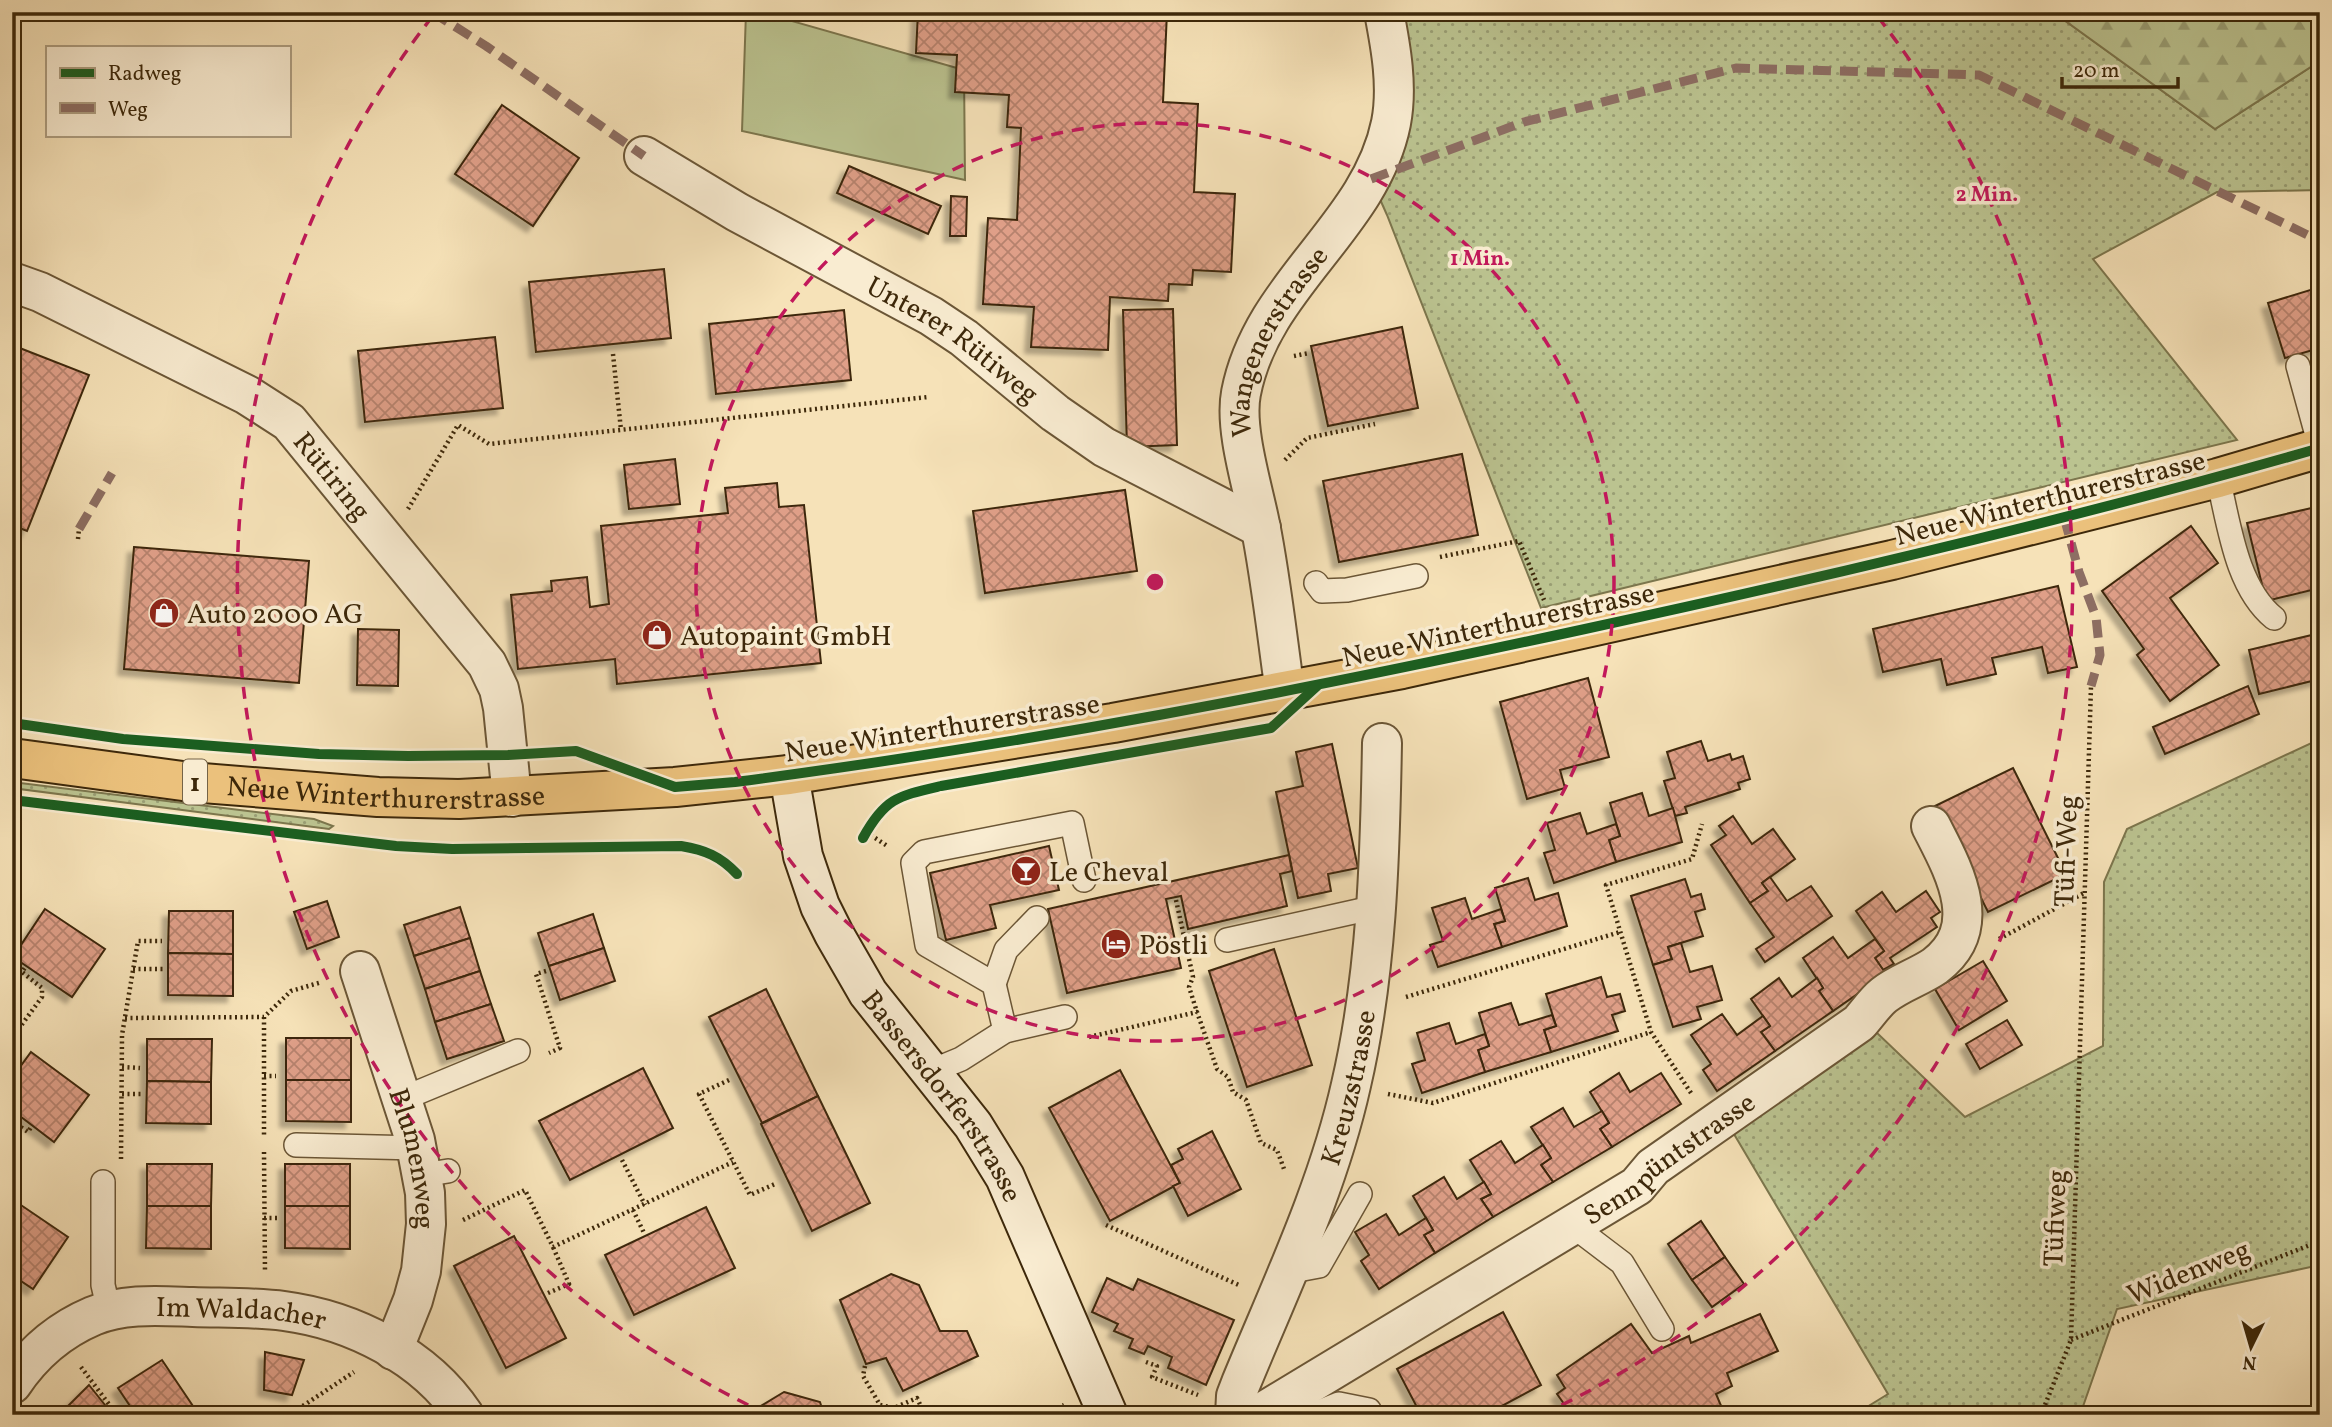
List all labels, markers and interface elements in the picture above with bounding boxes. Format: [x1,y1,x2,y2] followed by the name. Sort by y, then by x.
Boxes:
[46,46,290,136] legend
[2062,46,2178,90] scale bar
[2073,57,2119,86] text: 20 m
[108,60,181,89] text: Radweg
[108,96,148,125] text: Weg
[1956,181,2018,210] text: 2 Min.
[1222,239,1339,439] street label: Wangenerstrasse
[1450,245,1510,274] text: 1 Min.
[859,268,1047,414] street label: Unterer Rütiweg
[283,424,379,530] street label: Rütiring
[1891,442,2210,557] street label: Neue Winterthurerstrasse
[1143,570,1167,594] centre of rings
[1339,574,1658,679] street label: Neue Winterthurerstrasse
[147,596,181,630] shop icon: Auto 2000 AG
[187,596,364,635] place label: Auto 2000 AG
[640,618,674,652] shop icon: Autopaint GmbH
[680,618,892,657] place label: Autopaint GmbH
[782,685,1103,774] street label: Neue Winterthurerstrasse
[183,760,207,804] road number: 1
[225,768,546,821] street label: Neue Winterthurerstrasse
[2046,795,2089,908] street label: Tüfi-Weg
[1009,854,1043,888] bar icon: Le Cheval
[1049,854,1169,893] place label: Le Cheval
[1099,927,1133,961] hotel icon: Pöstli
[1139,927,1208,966] place label: Pöstli
[851,983,1031,1209] street label: Bassersdorferstrasse
[1313,1007,1387,1171] street label: Kreuzstrasse
[377,1084,443,1230] street label: Blumenweg
[1576,1084,1764,1236] street label: Sennpüntstrasse
[2035,1169,2078,1268] street label: Tüfiweg
[2122,1231,2256,1316] street label: Widenweg
[156,1289,331,1341] street label: Im Waldacher
[2216,1312,2286,1382] north arrow
[2241,1348,2258,1375] text: N

